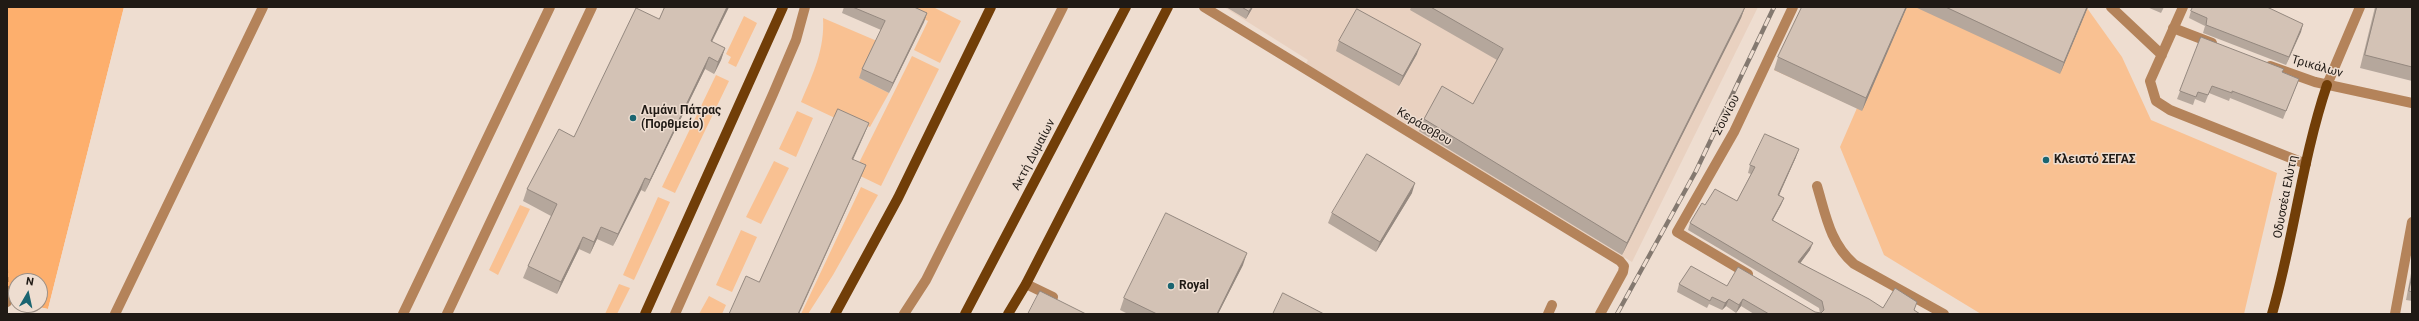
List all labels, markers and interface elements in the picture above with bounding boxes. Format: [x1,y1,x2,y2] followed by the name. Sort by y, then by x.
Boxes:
[2290,53,2344,81] street label: Τρικάλων
[1711,92,1743,138] street label: Σουνίου
[641,104,721,132] place label: Λιμάνι Πάτρας (Πορθμείο)
[1394,105,1454,149] street label: Κεράσοβου
[628,113,638,123] marker: Λιμάνι Πάτρας (Πορθμείο)
[1009,117,1059,193] street label: Ακτή Δυμαίων
[2054,153,2136,167] place label: Κλειστό ΣΕΓΑΣ
[2271,154,2301,240] street label: Οδυσσέα Ελύτη
[2041,155,2051,165] marker: Κλειστό ΣΕΓΑΣ
[8,273,48,313] north arrow
[25,275,35,289] text: N
[1179,279,1209,293] place label: Royal
[1166,281,1176,291] marker: Royal

